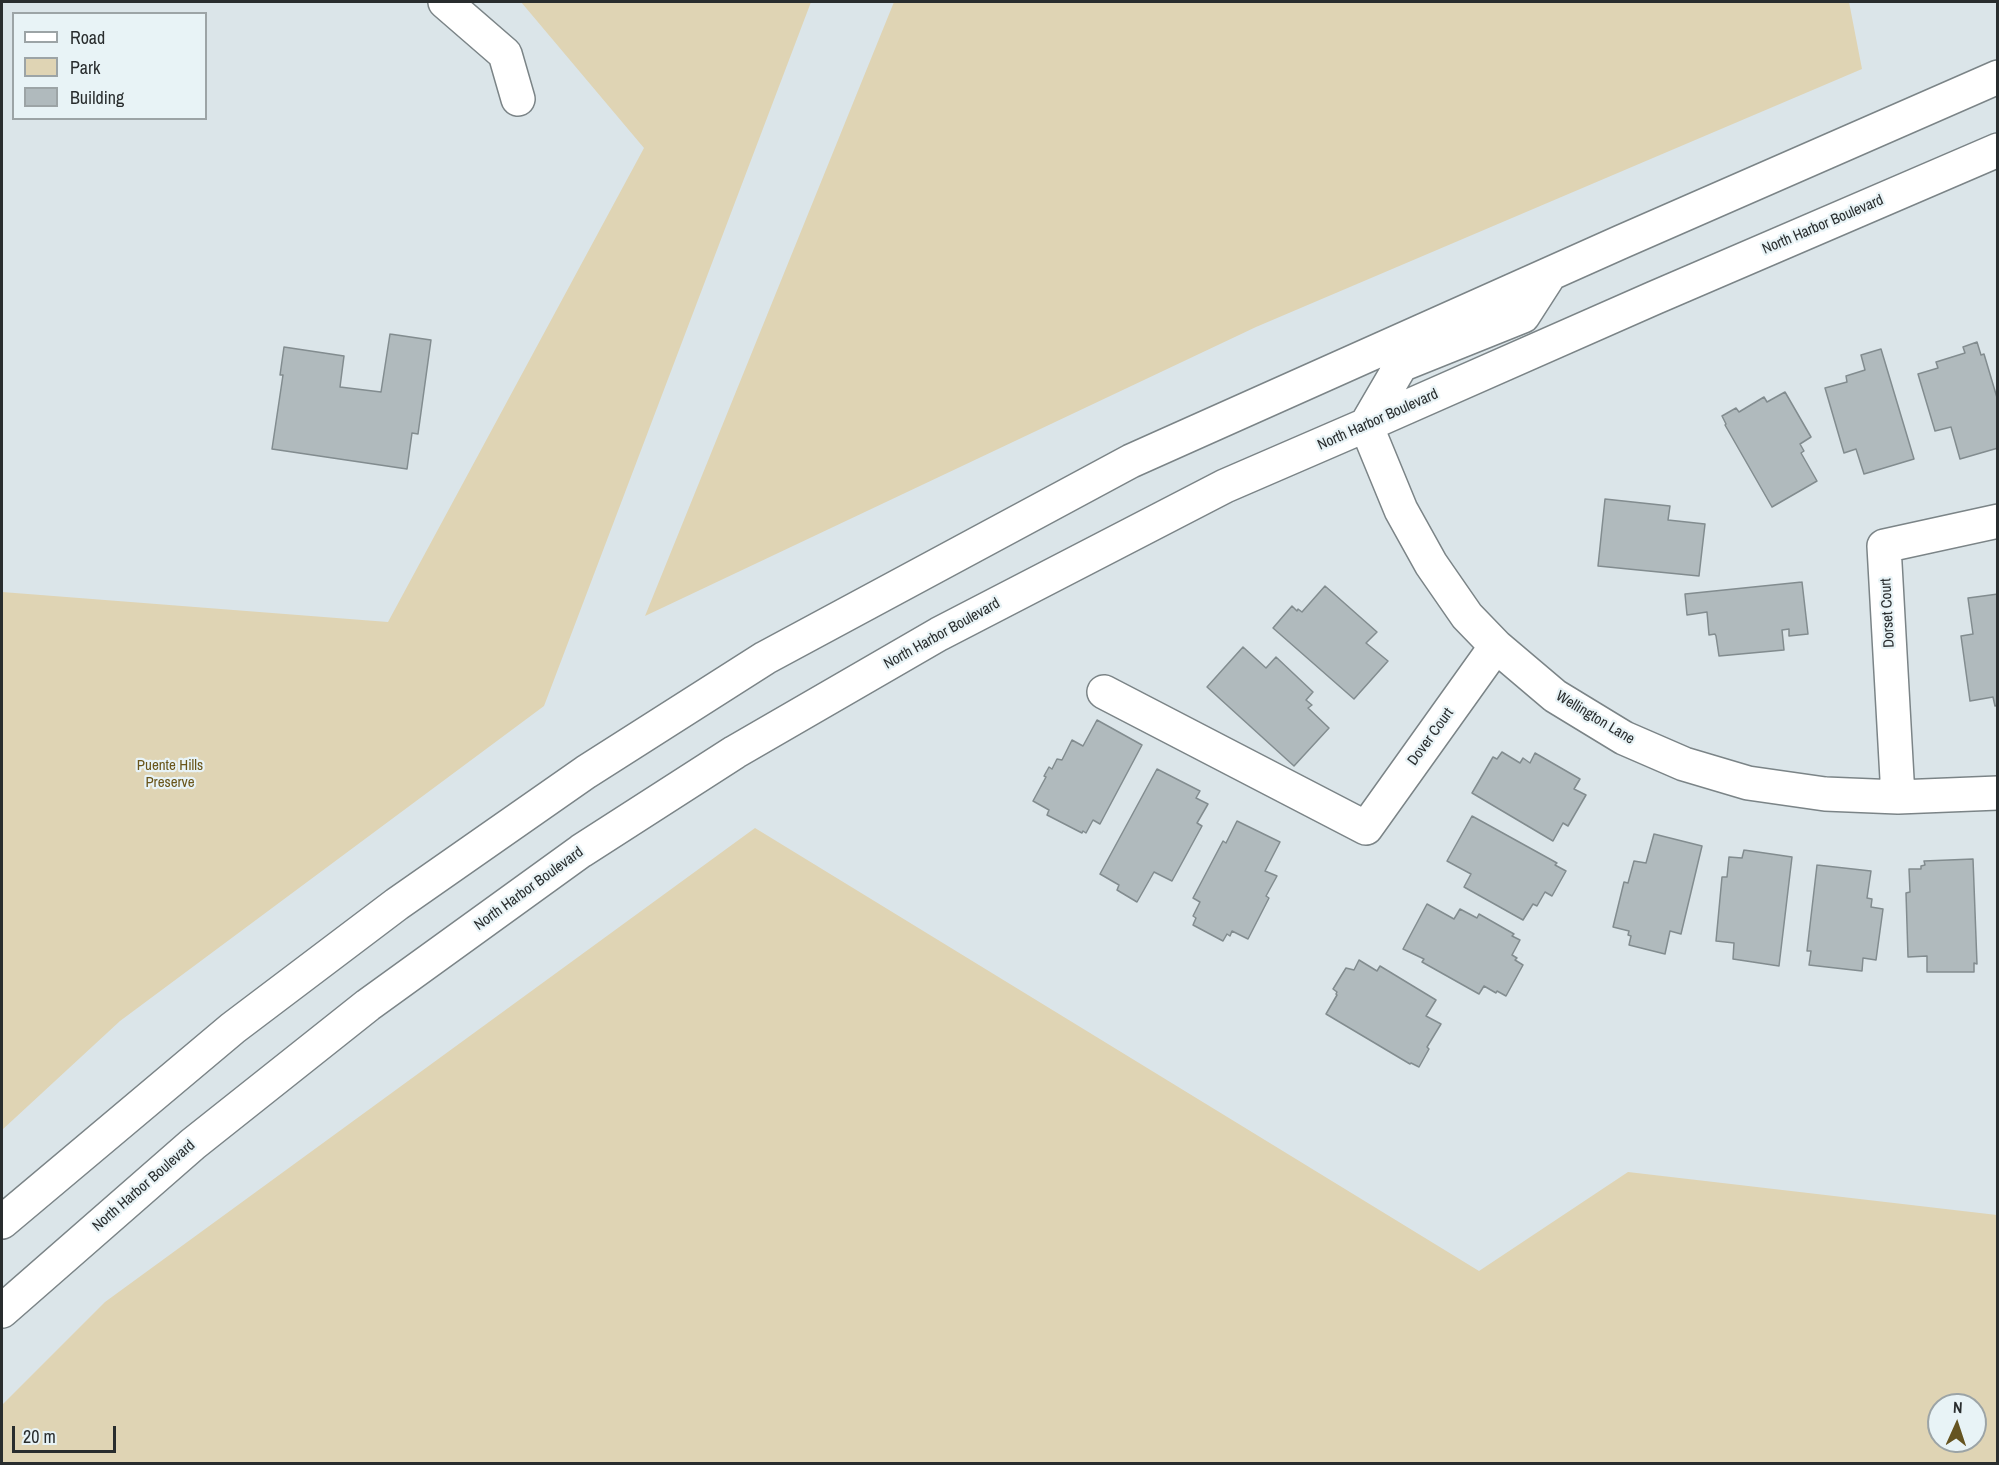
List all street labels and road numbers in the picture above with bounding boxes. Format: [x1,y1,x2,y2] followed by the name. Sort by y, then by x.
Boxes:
[1760,191,1886,259] street label: North Harbor Boulevard
[1315,385,1441,455] street label: North Harbor Boulevard
[1877,578,1899,648] street label: Dorset Court
[881,595,1003,673] street label: North Harbor Boulevard
[1552,687,1638,749] street label: Wellington Lane
[1404,705,1458,769] street label: Dover Court
[471,844,587,934] street label: North Harbor Boulevard
[89,1137,199,1235] street label: North Harbor Boulevard

